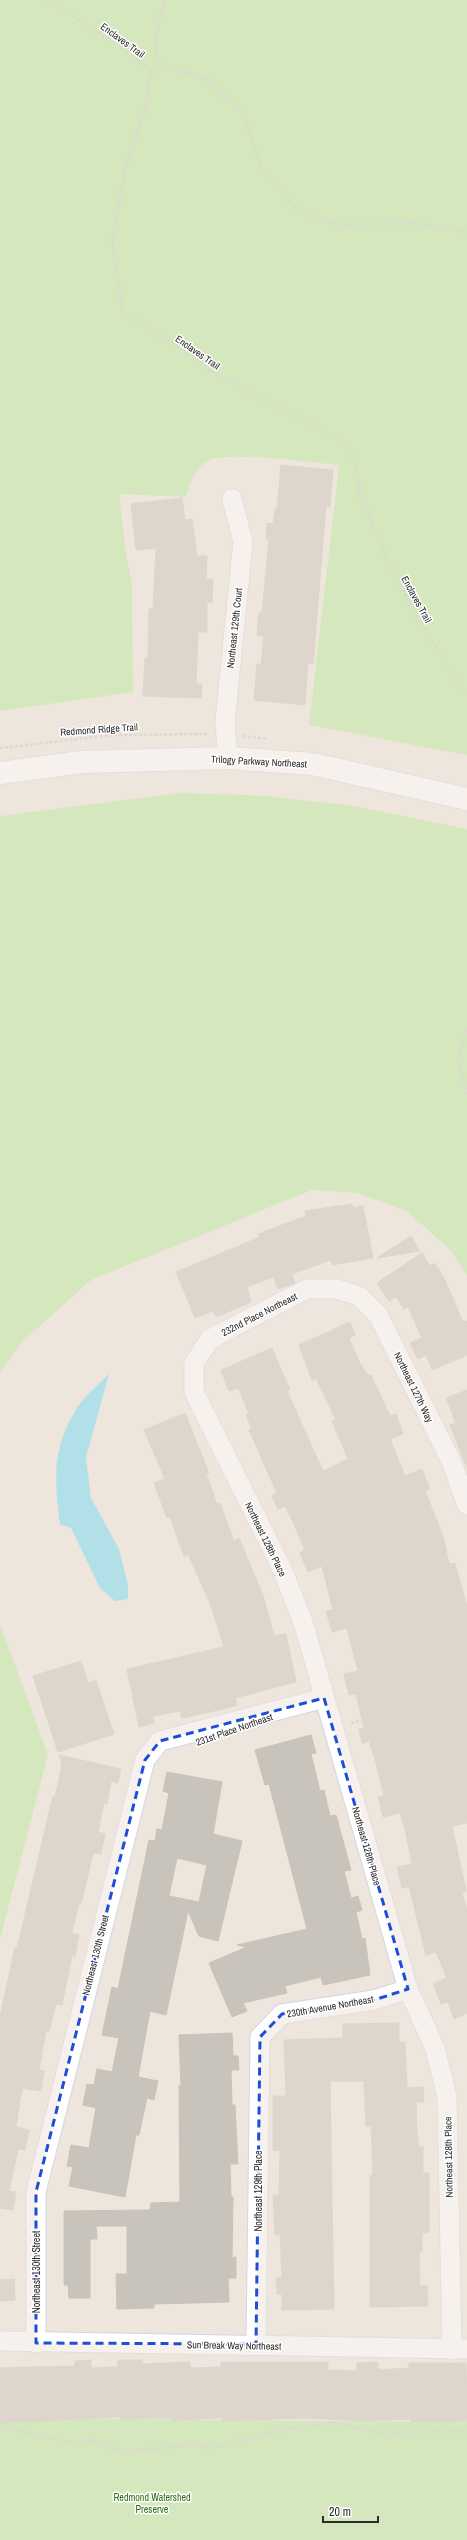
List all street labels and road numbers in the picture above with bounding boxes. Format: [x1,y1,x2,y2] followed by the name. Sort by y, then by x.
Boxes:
[98,20,148,61] street label: Enclaves Trail
[173,332,223,373] street label: Enclaves Trail
[398,574,435,625] street label: Enclaves Trail
[224,587,245,669] street label: Northeast 129th Court
[60,720,139,739] street label: Redmond Ridge Trail
[211,752,308,771] street label: Trilogy Parkway Northeast
[219,1289,300,1339] street label: 232nd Place Northeast
[391,1350,437,1425] street label: Northeast 127th Way
[242,1500,289,1579] street label: Northeast 128th Place
[194,1710,275,1749] street label: 231st Place Northeast
[349,1805,384,1887] street label: Northeast 128th Place
[79,1913,112,1997] street label: Northeast 130th Street
[286,1992,375,2021] street label: 230th Avenue Northeast
[441,2116,456,2198] street label: Northeast 128th Place
[252,2150,265,2232] street label: Northeast 129th Place
[30,2230,43,2313] street label: Northeast 130th Street
[187,2338,282,2353] street label: Sun Break Way Northeast

